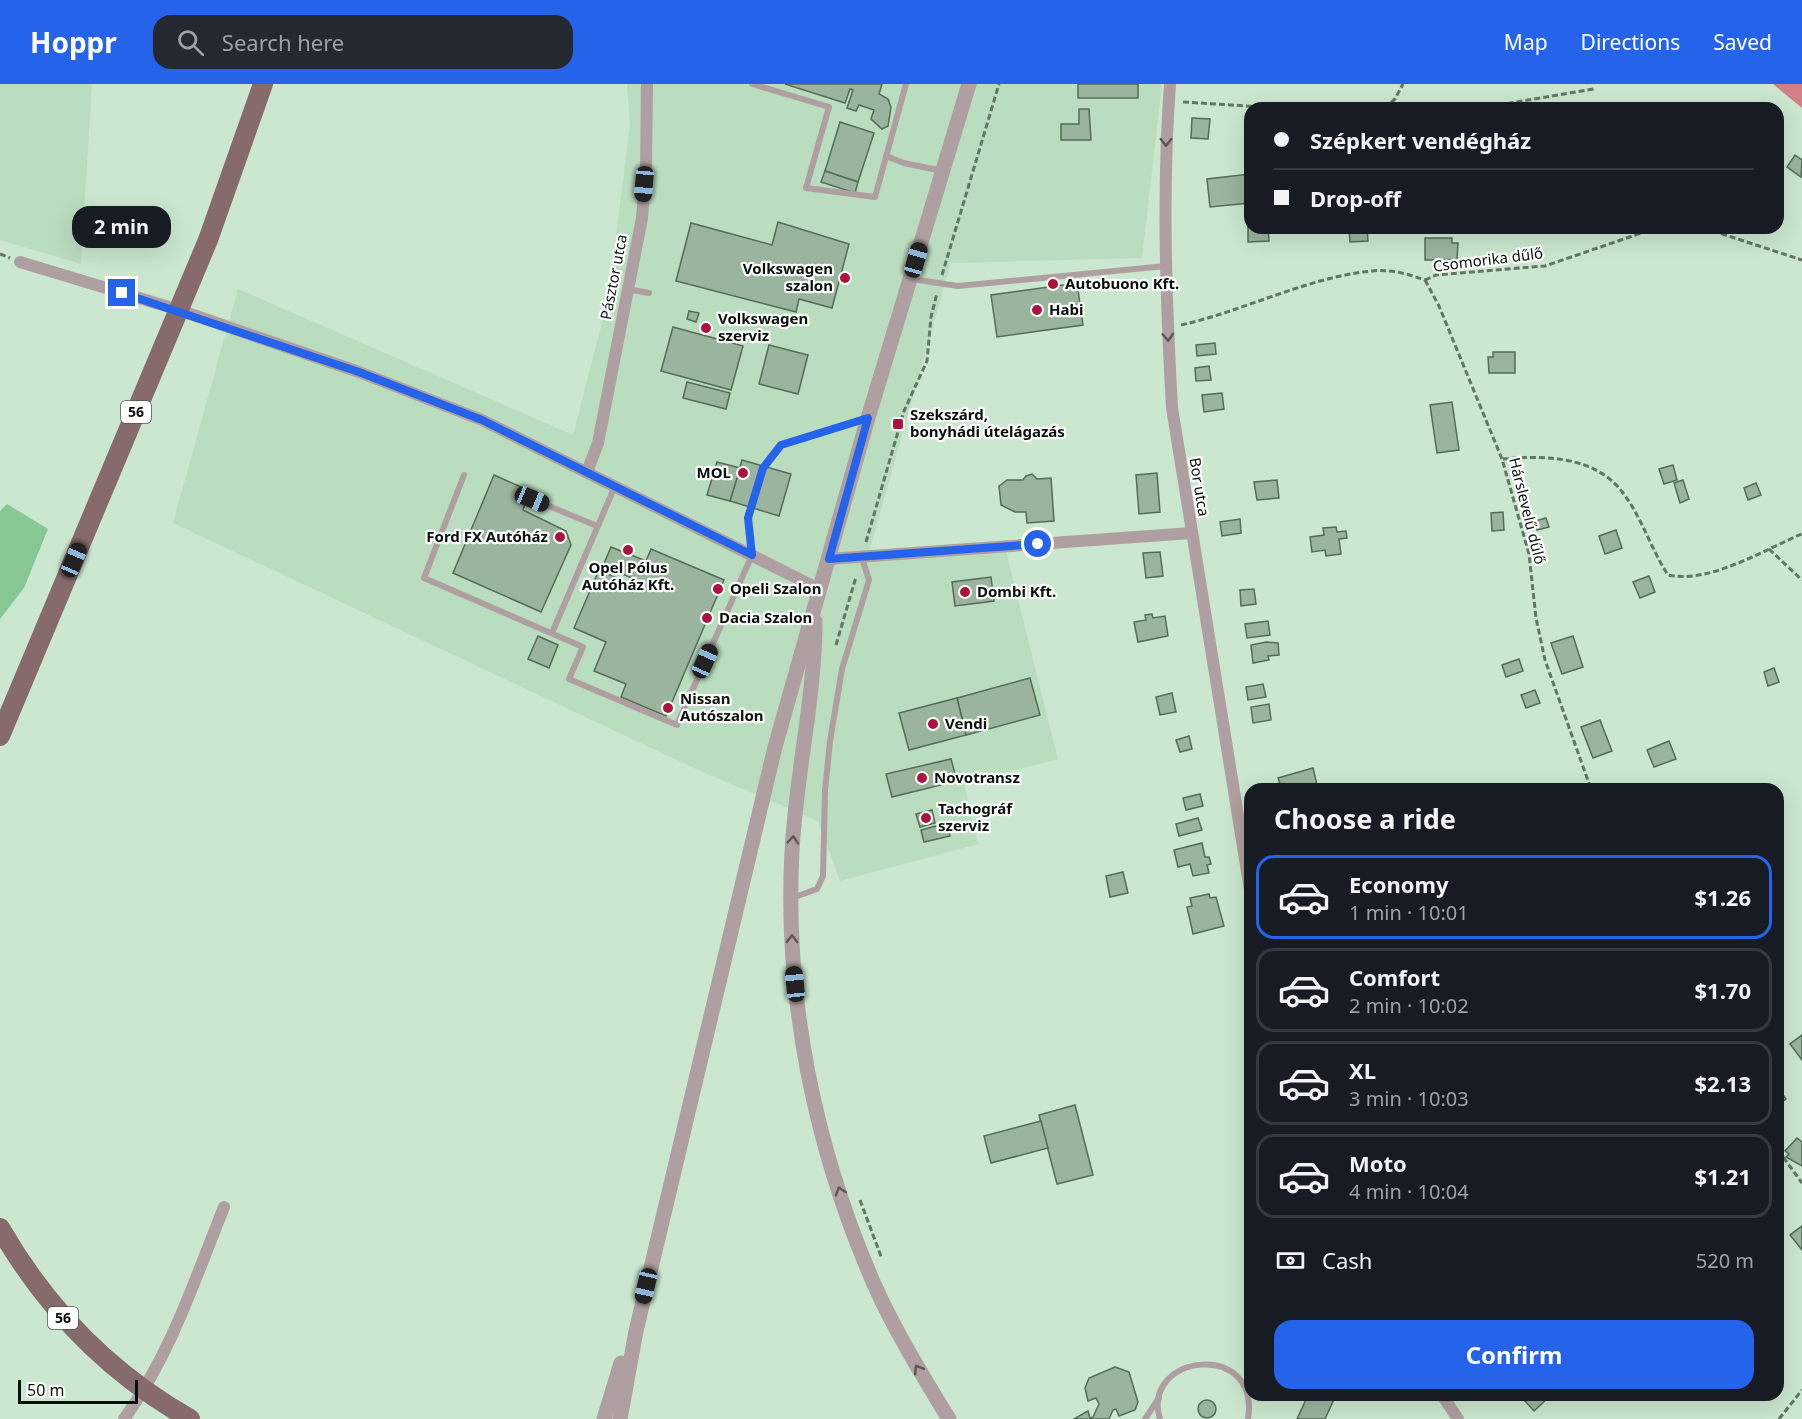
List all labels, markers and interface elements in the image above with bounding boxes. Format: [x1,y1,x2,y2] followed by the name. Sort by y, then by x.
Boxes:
[153,15,573,69] search box
[30,23,117,61] text: Hoppr
[174,26,207,59] icon: search
[222,27,344,57] text: Search here
[1504,28,1548,56] text: Map
[1581,28,1680,56] text: Directions
[1713,28,1772,56] text: Saved
[1310,125,1531,155] text: Szépkert vendégház
[1160,138,1172,147] one-way arrow
[633,165,655,203] car
[1310,183,1401,213] text: Drop-off
[72,206,172,248] callout: 2 min
[94,213,149,240] text: 2 min
[595,232,631,321] street label: Pásztor utca
[902,240,930,280] car
[1432,242,1544,276] street label: Csomorika dűlő
[743,258,833,295] place label: Volkswagen szalon
[838,271,852,285] marker: Volkswagen szalon
[1065,273,1179,293] place label: Autobuono Kft.
[1046,277,1060,291] marker: Autobuono Kft.
[108,279,135,306] route end
[1049,299,1083,319] place label: Habi
[1030,303,1044,317] marker: Habi
[718,308,808,345] place label: Volkswagen szerviz
[699,321,713,335] marker: Volkswagen szerviz
[1161,333,1174,342] one-way arrow
[121,401,151,423] road number: 56
[910,404,1065,441] place label: Szekszárd, bonyhádi útelágazás
[891,417,905,431] marker: Szekszárd, bonyhádi útelágazás
[1505,455,1551,566] street label: Hárslevelű dűlő
[1185,456,1214,518] street label: Bor utca
[697,462,731,482] place label: MOL
[736,466,750,480] marker: MOL
[512,484,552,514] car
[426,526,548,546] place label: Ford FX Autóház
[553,530,567,544] marker: Ford FX Autóház
[1024,530,1051,557] route start
[59,540,89,580] car
[621,543,635,557] marker: Opel Pólus Autóház Kft.
[582,557,674,594] place label: Opel Pólus Autóház Kft.
[730,578,821,598] place label: Opeli Szalon
[977,581,1056,601] place label: Dombi Kft.
[711,582,725,596] marker: Opeli Szalon
[958,585,972,599] marker: Dombi Kft.
[719,607,812,627] place label: Dacia Szalon
[700,611,714,625] marker: Dacia Szalon
[689,641,721,681] car
[680,688,764,725] place label: Nissan Autószalon
[661,701,675,715] marker: Nissan Autószalon
[945,713,987,733] place label: Vendi
[926,717,940,731] marker: Vendi
[934,767,1020,787] place label: Novotransz
[915,771,929,785] marker: Novotransz
[938,798,1013,835] place label: Tachográf szerviz
[1274,800,1456,837] text: Choose a ride
[919,811,933,825] marker: Tachográf szerviz
[786,835,799,844] one-way arrow
[1349,869,1448,899] text: Economy
[1277,870,1331,924] icon: car
[1694,882,1751,912] text: $1.26
[1349,899,1469,926] text: 1 min · 10:01
[786,934,798,943] one-way arrow
[1349,962,1440,992] text: Comfort
[1277,963,1331,1017] icon: car
[784,965,806,1003] car
[1694,975,1751,1005] text: $1.70
[1349,992,1469,1019] text: 2 min · 10:02
[1349,1055,1376,1085] text: XL
[1277,1056,1331,1110] icon: car
[1694,1068,1751,1098] text: $2.13
[1349,1085,1469,1112] text: 3 min · 10:03
[1349,1148,1407,1178] text: Moto
[1277,1149,1331,1203] icon: car
[1694,1161,1751,1191] text: $1.21
[1349,1178,1469,1205] text: 4 min · 10:04
[835,1186,847,1197] one-way arrow
[1274,1244,1307,1277] icon: cash
[1322,1245,1372,1275] text: Cash
[1696,1247,1754,1274] text: 520 m
[633,1266,659,1306] car
[48,1307,78,1329] road number: 56
[1274,1320,1754,1389] button: Confirm
[914,1365,926,1375] one-way arrow
[18,1377,138,1404] scale bar
[27,1379,64,1401] text: 50 m

